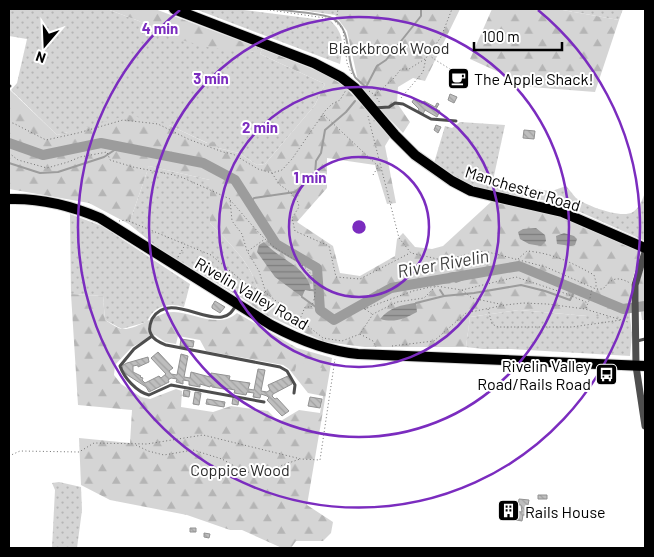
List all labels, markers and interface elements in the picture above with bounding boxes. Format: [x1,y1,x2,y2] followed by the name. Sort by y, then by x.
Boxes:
[142,19,178,37] text: 4 min
[20,20,70,70] north arrow
[474,20,562,52] scale bar
[482,27,520,45] text: 100 m
[329,38,449,57] park label: Blackbrook Wood
[33,48,48,67] text: N
[446,66,470,90] cafe icon: The Apple Shack!
[193,69,229,87] text: 3 min
[474,69,594,88] place label: The Apple Shack!
[242,118,278,136] text: 2 min
[463,161,583,215] street label: Manchester Road
[294,168,326,186] text: 1 min
[350,218,368,236] centre of rings
[395,244,491,282] water label: River Rivelin
[192,253,312,333] street label: Rivelin Valley Road
[477,356,592,393] place label: Rivelin Valley Road/Rails Road
[595,362,619,386] bus stop icon: Rivelin Valley Road/Rails Road
[190,460,290,479] park label: Coppice Wood
[497,499,521,523] building icon: Rails House
[525,502,606,521] place label: Rails House

